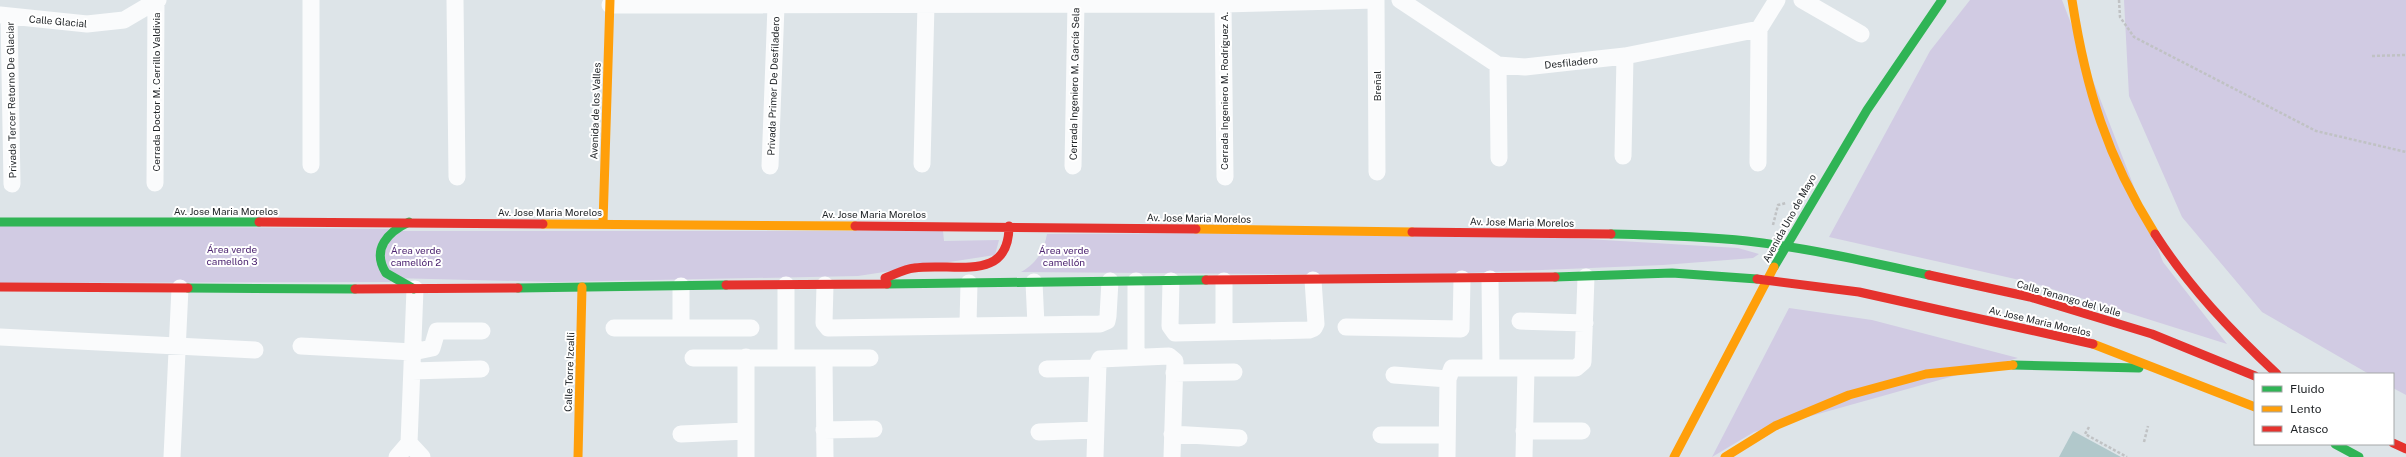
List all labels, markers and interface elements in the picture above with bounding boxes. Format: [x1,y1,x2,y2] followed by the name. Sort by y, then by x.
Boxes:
[1067,8,1081,160] street label: Cerrada Ingeniero M. García Sela
[28,12,88,30] street label: Calle Glacial
[150,12,162,172] street label: Cerrada Doctor M. Cerrillo Valdivia
[1218,12,1230,170] street label: Cerrada Ingeniero M. Rodríguez A.
[765,16,781,156] street label: Privada Primer De Desfiladero
[4,22,18,178] street label: Privada Tercer Retorno De Glaciar
[1544,53,1599,71] street label: Desfiladero
[587,62,603,160] street label: Avenida de los Valles
[1371,71,1383,101] street label: Breñal
[1760,171,1818,264] street label: Avenida Uno de Mayo
[174,205,278,217] street label: Av. Jose Maria Morelos
[498,206,602,218] street label: Av. Jose Maria Morelos
[822,208,926,220] street label: Av. Jose Maria Morelos
[1147,211,1251,225] street label: Av. Jose Maria Morelos
[1470,215,1574,229] street label: Av. Jose Maria Morelos
[206,243,258,267] park label: Área verde camellón 3
[391,244,442,268] park label: Área verde camellón 2
[1039,244,1090,268] park label: Área verde camellón
[2015,277,2123,319] street label: Calle Tenango del Valle
[1988,303,2092,339] street label: Av. Jose Maria Morelos
[562,332,576,412] street label: Calle Torre Izcalli
[2254,373,2394,445] legend
[2290,382,2325,396] text: Fluido
[2290,402,2322,416] text: Lento
[2290,422,2329,436] text: Atasco

